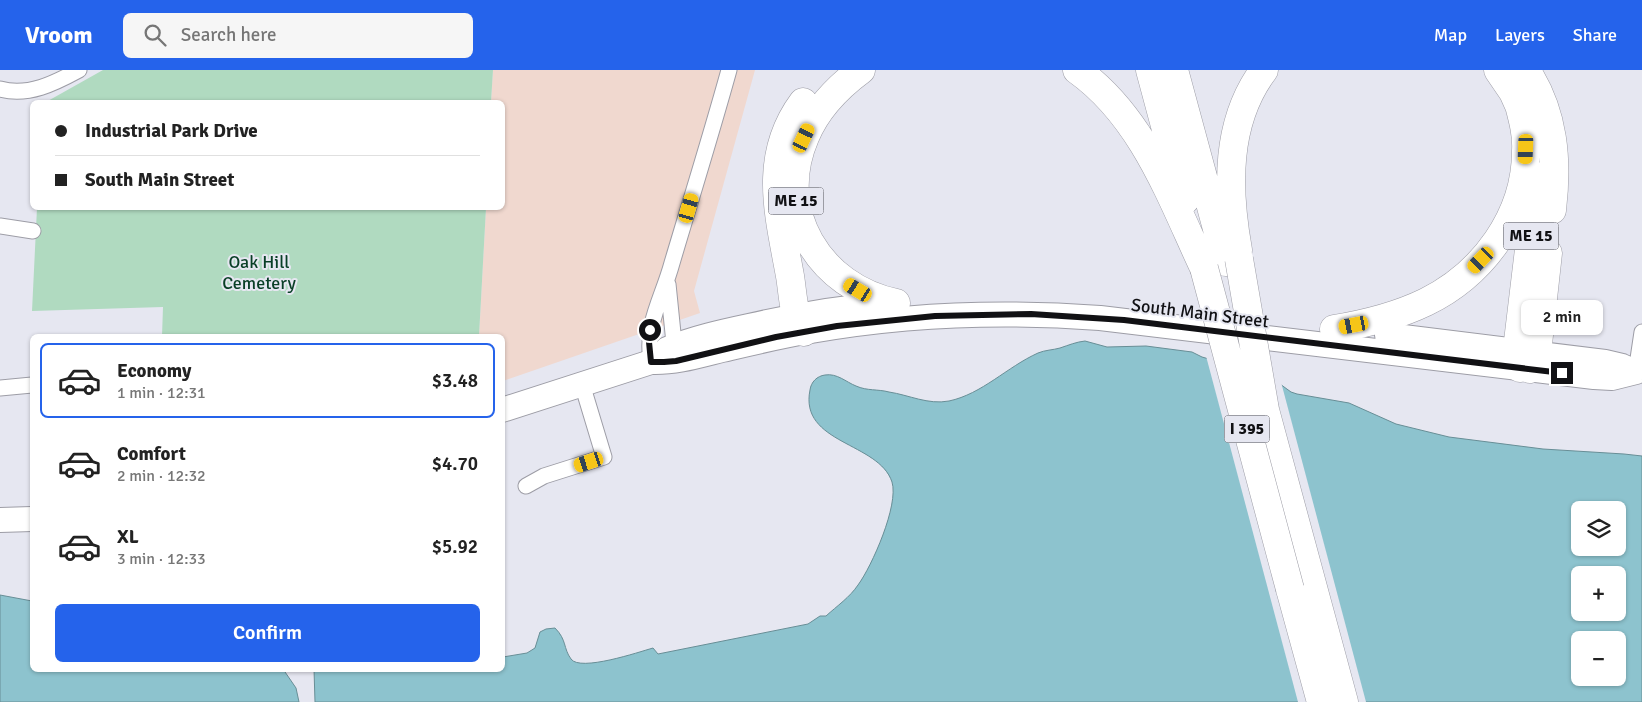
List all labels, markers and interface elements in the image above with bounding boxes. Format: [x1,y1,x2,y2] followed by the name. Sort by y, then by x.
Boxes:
[123,13,473,58] search box
[25,20,93,50] text: Vroom
[141,21,169,49] icon: search
[181,23,276,47] text: Search here
[1434,24,1467,46] text: Map
[1495,24,1545,46] text: Layers
[1573,24,1617,46] text: Share
[85,119,258,143] text: Industrial Park Drive
[790,121,817,155] car
[1517,134,1534,164] car
[85,168,234,192] text: South Main Street
[768,188,824,214] road number: ME 15
[677,192,700,224] car
[1504,223,1558,250] road number: ME 15
[1465,244,1496,276] car
[222,251,296,294] park label: Oak Hill Cemetery
[841,276,874,304] car
[1130,294,1270,332] street label: South Main Street
[1521,300,1603,336] callout: 2 min
[1543,307,1581,327] text: 2 min
[1337,315,1370,335] car
[639,319,661,341] route start
[57,358,102,403] icon: car
[117,359,191,383] text: Economy
[1551,362,1573,384] route end
[432,369,478,393] text: $3.48
[117,383,206,403] text: 1 min · 12:31
[1224,416,1270,442] road number: I 395
[57,441,102,486] icon: car
[117,442,186,466] text: Comfort
[572,450,605,474] car
[432,452,478,476] text: $4.70
[117,466,206,486] text: 2 min · 12:32
[1571,501,1626,686] map controls
[1571,501,1626,556] button: layers
[57,524,102,569] icon: car
[117,525,139,549] text: XL
[432,535,478,559] text: $5.92
[117,549,206,569] text: 3 min · 12:33
[1571,566,1626,621] button: +
[55,604,480,662] button: Confirm
[1571,631,1626,686] button: −

